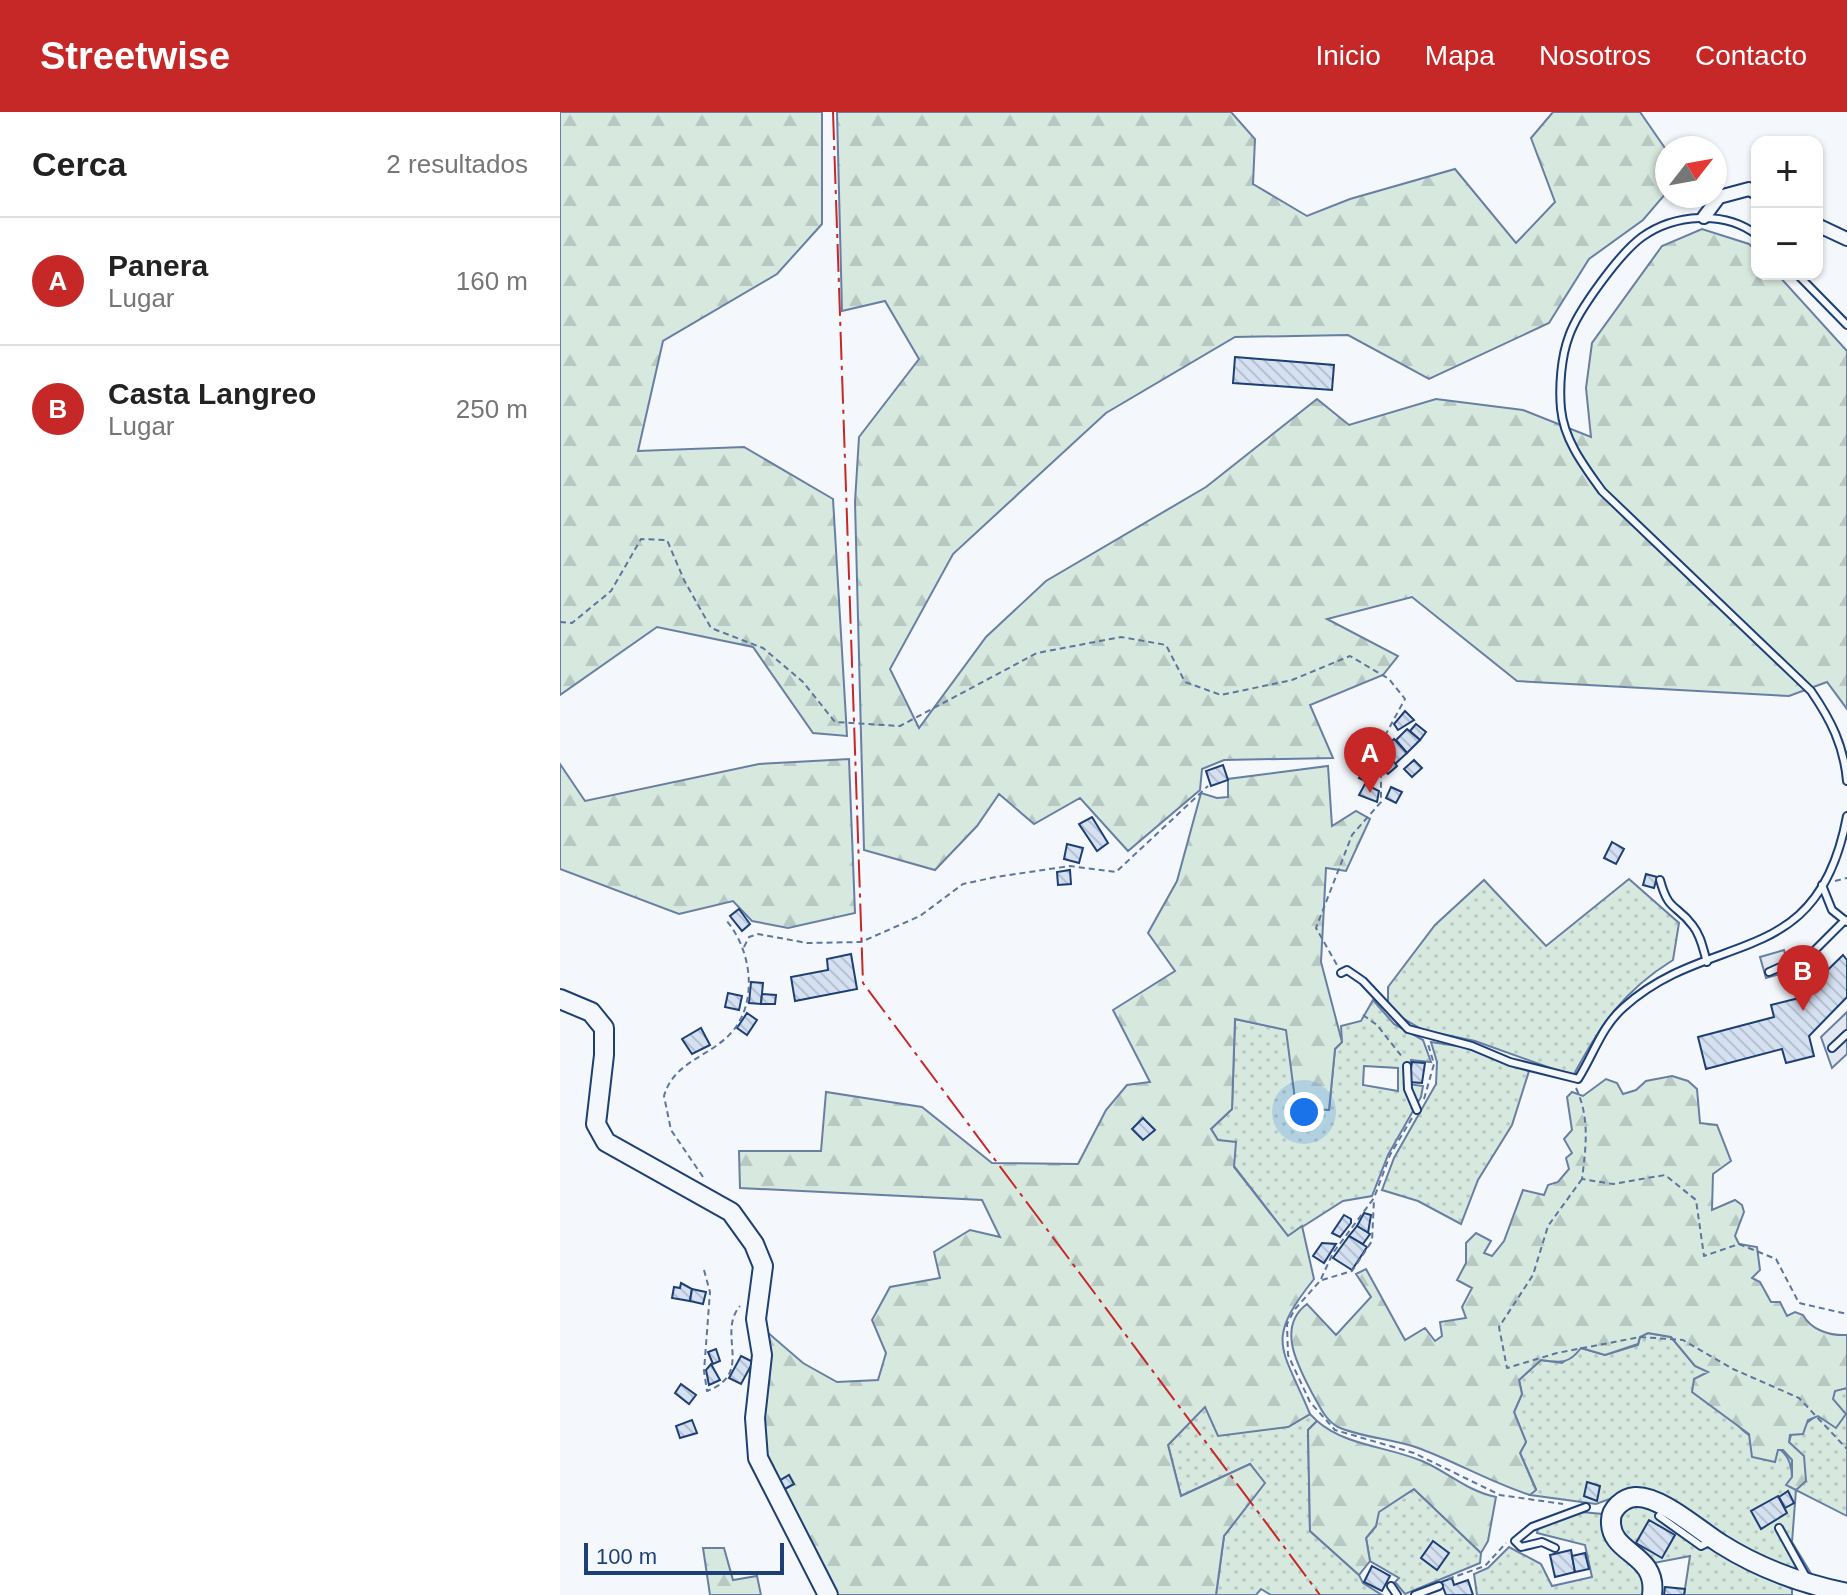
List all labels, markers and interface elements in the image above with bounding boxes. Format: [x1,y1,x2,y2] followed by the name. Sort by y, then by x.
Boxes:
[40,35,230,77] text: Streetwise
[1315,40,1381,71] text: Inicio
[1425,40,1495,71] text: Mapa
[1539,40,1651,71] text: Nosotros
[1695,40,1807,71] text: Contacto
[1655,136,1727,208] north arrow
[1751,136,1823,280] map controls
[1751,136,1823,208] button: +
[32,145,127,183] text: Cerca
[386,149,528,179] text: 2 resultados
[1751,208,1823,280] button: −
[108,249,208,282] text: Panera
[49,266,67,296] text: A
[456,266,528,296] text: 160 m
[108,283,175,313] text: Lugar
[108,377,316,410] text: Casta Langreo
[49,394,67,424] text: B
[456,394,528,424] text: 250 m
[108,411,175,441] text: Lugar
[1344,727,1396,793] pin: A
[1777,945,1829,1011] pin: B
[1284,1092,1324,1132] your location
[584,1539,784,1575] scale bar
[596,1544,657,1569] text: 100 m

